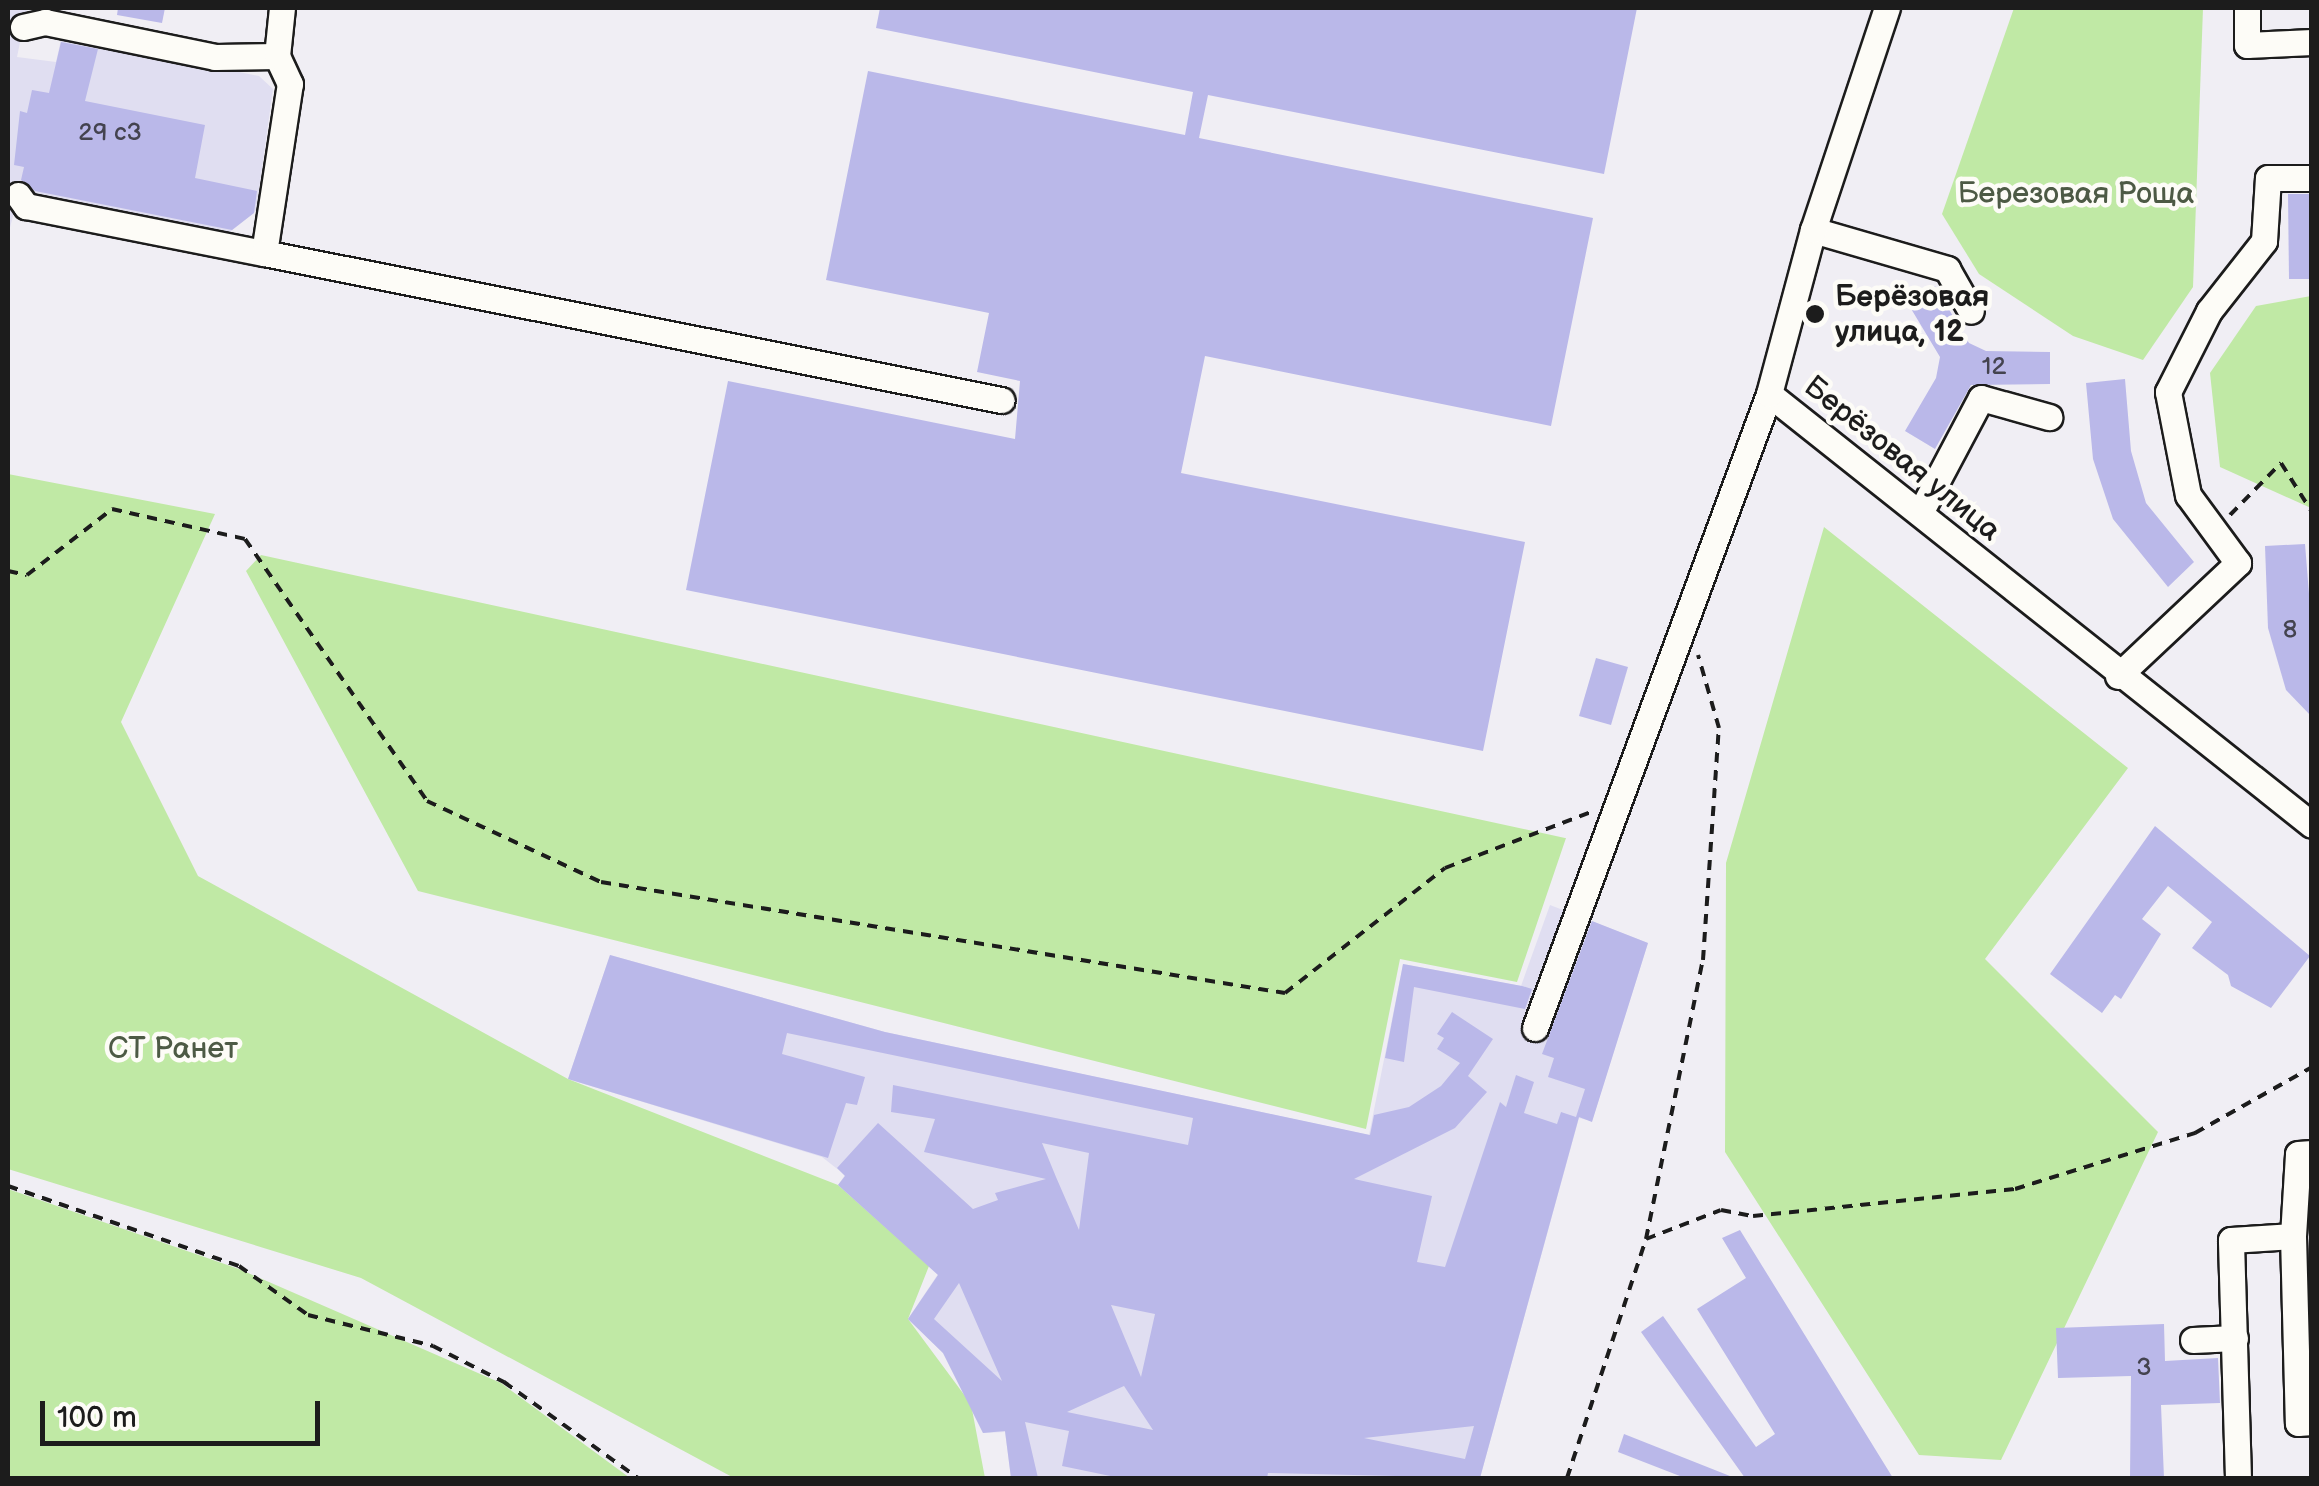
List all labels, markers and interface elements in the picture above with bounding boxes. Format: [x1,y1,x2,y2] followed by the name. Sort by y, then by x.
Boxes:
[78,118,142,148] house number: 29 с3
[1958,176,2194,212] park label: Березовая Роща
[1835,279,1989,350] place label: Берёзовая улица, 12
[1804,303,1826,325] marker: Берёзовая улица, 12
[1982,352,2006,382] house number: 12
[1797,369,2007,549] street label: Берёзовая улица
[2283,615,2297,645] house number: 8
[108,1031,238,1067] park label: СТ Ранет
[2136,1353,2152,1383] house number: 3
[45,1381,325,1443] scale bar
[57,1400,137,1436] text: 100 m

